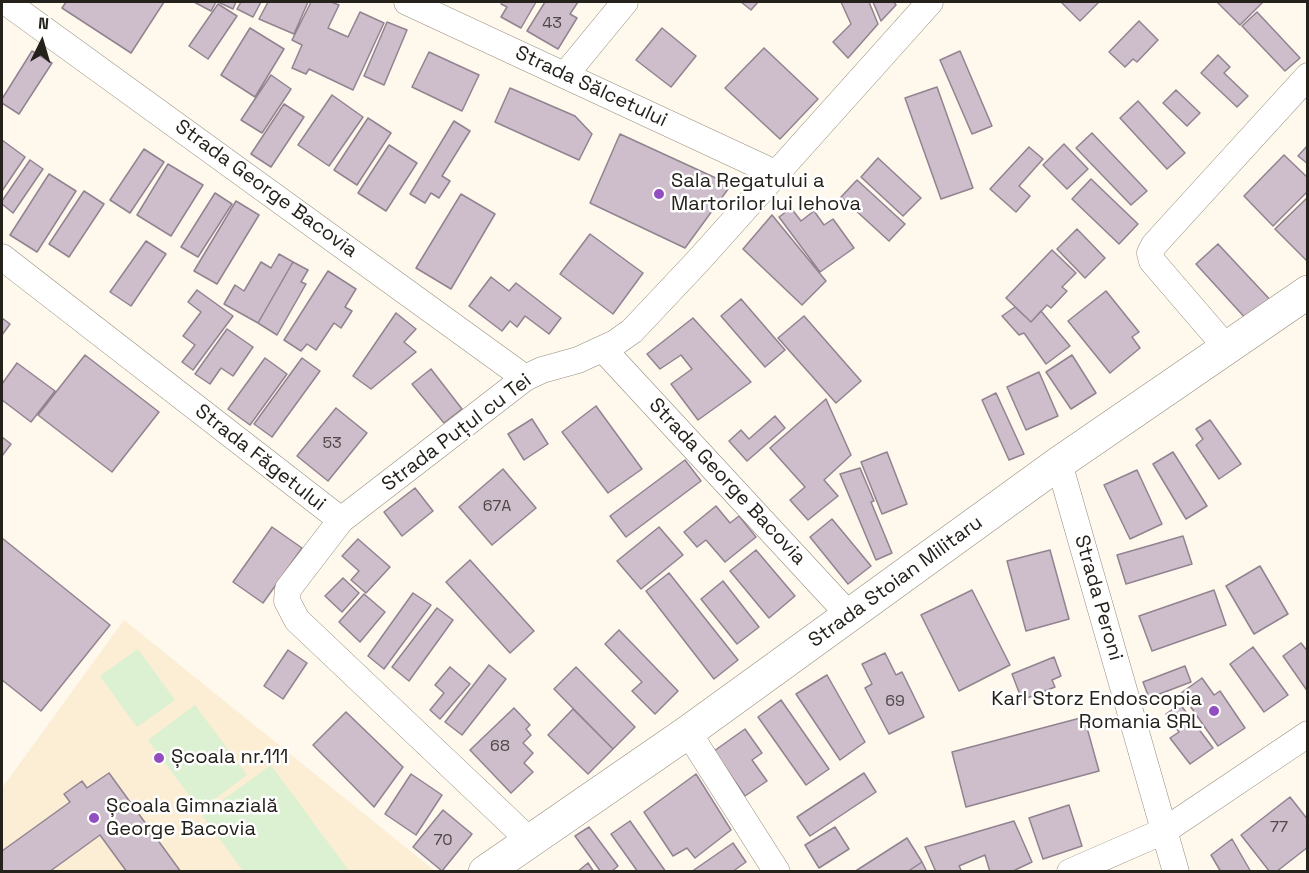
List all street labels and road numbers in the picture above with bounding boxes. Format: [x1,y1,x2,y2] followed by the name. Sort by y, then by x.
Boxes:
[511,41,671,133] street label: Strada Sălcetului
[170,115,362,263] street label: Strada George Bacovia
[378,369,536,497] street label: Strada Puțul cu Tei
[643,394,811,570] street label: Strada George Bacovia
[190,400,330,516] street label: Strada Făgetului
[804,511,988,653] street label: Strada Stoian Militaru
[1069,532,1127,664] street label: Strada Peroni

